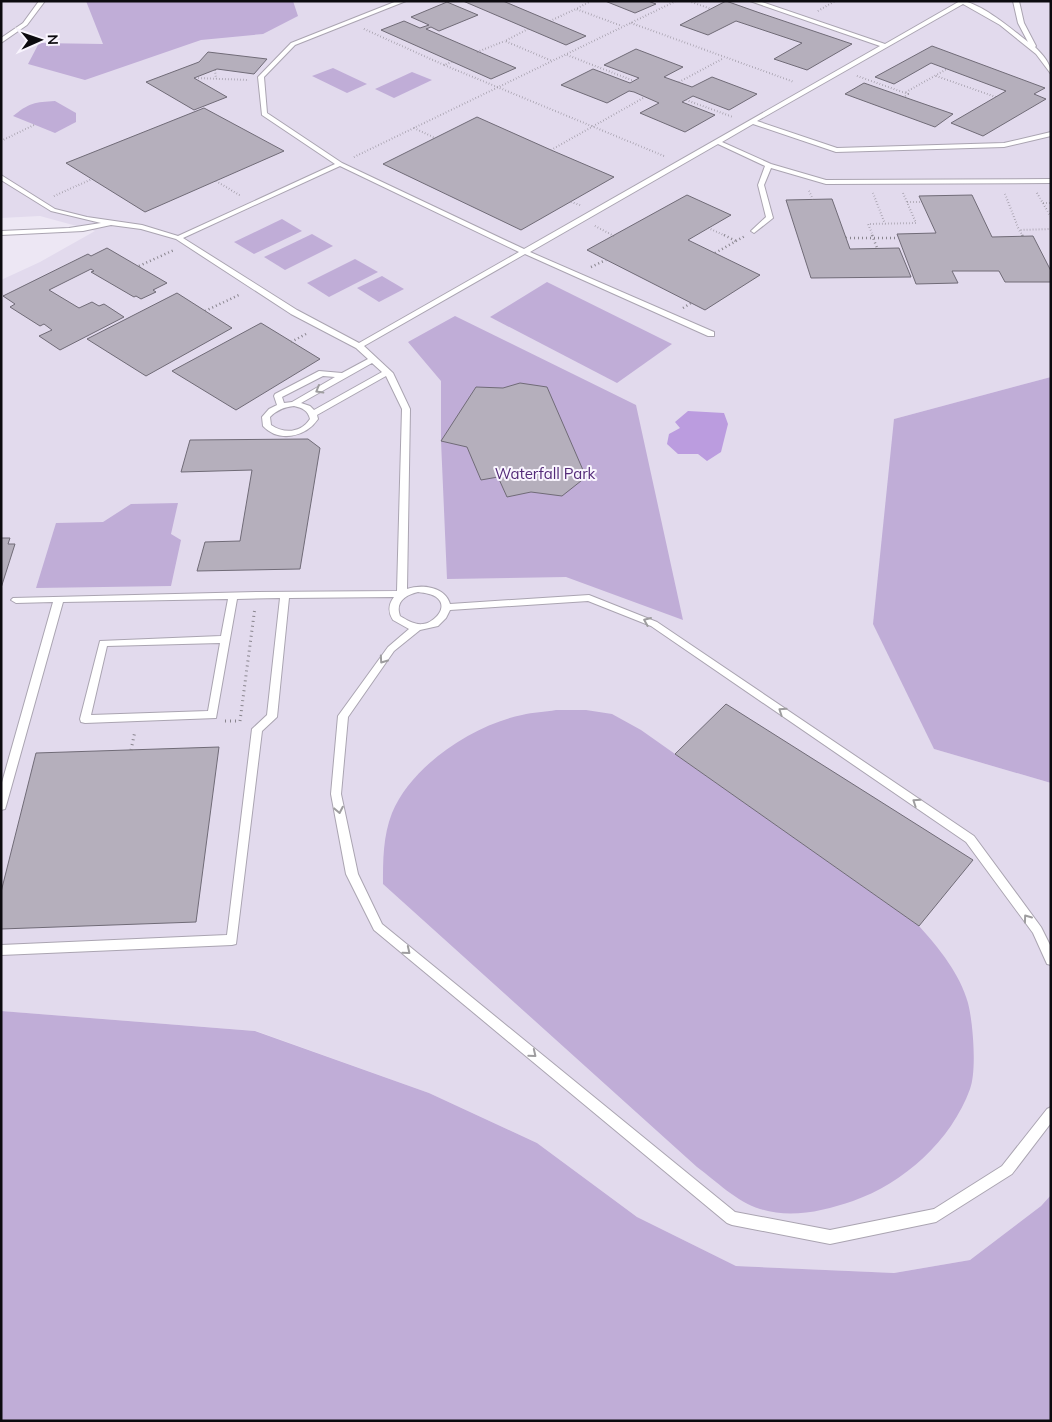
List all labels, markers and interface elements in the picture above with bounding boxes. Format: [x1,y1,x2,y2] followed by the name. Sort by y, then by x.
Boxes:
[15,15,65,65] north arrow
[44,34,62,45] text: N
[315,384,324,394] one-way arrow
[495,464,596,483] park label: Waterfall Park
[643,617,651,627] one-way arrow
[379,655,389,664] one-way arrow
[778,708,788,717] one-way arrow
[912,799,921,809] one-way arrow
[333,805,344,814] one-way arrow
[1025,915,1033,924] one-way arrow
[401,946,410,954] one-way arrow
[527,1049,536,1057] one-way arrow

